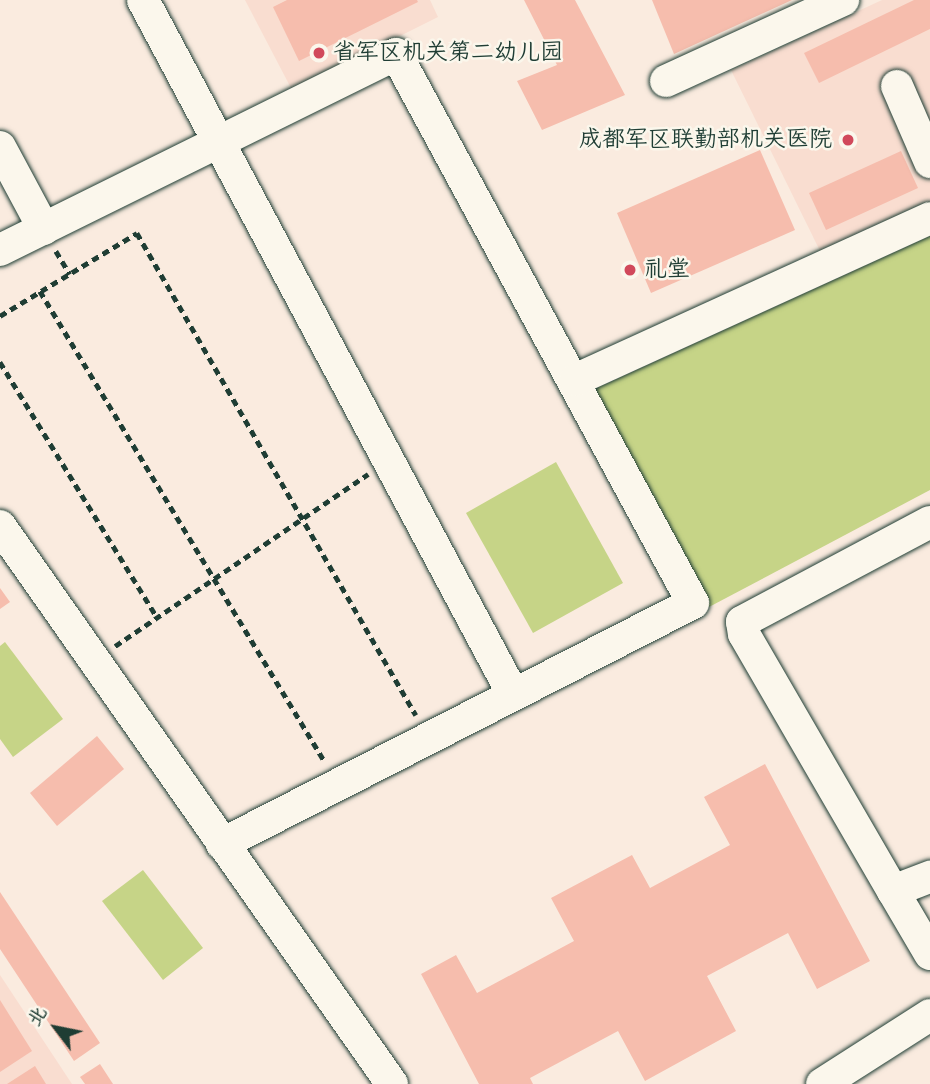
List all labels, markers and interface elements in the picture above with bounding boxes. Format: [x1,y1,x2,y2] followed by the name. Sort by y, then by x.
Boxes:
[333,39,563,67] place label: 省军区机关第二幼儿园
[311,45,327,61] marker: 省军区机关第二幼儿园
[579,126,832,154] place label: 成都军区联勤部机关医院
[838,130,858,150] marker: 成都军区联勤部机关医院
[644,256,690,284] place label: 礼堂
[622,262,638,278] marker: 礼堂
[21,993,91,1063] north arrow
[22,1002,53,1031] text: 北

